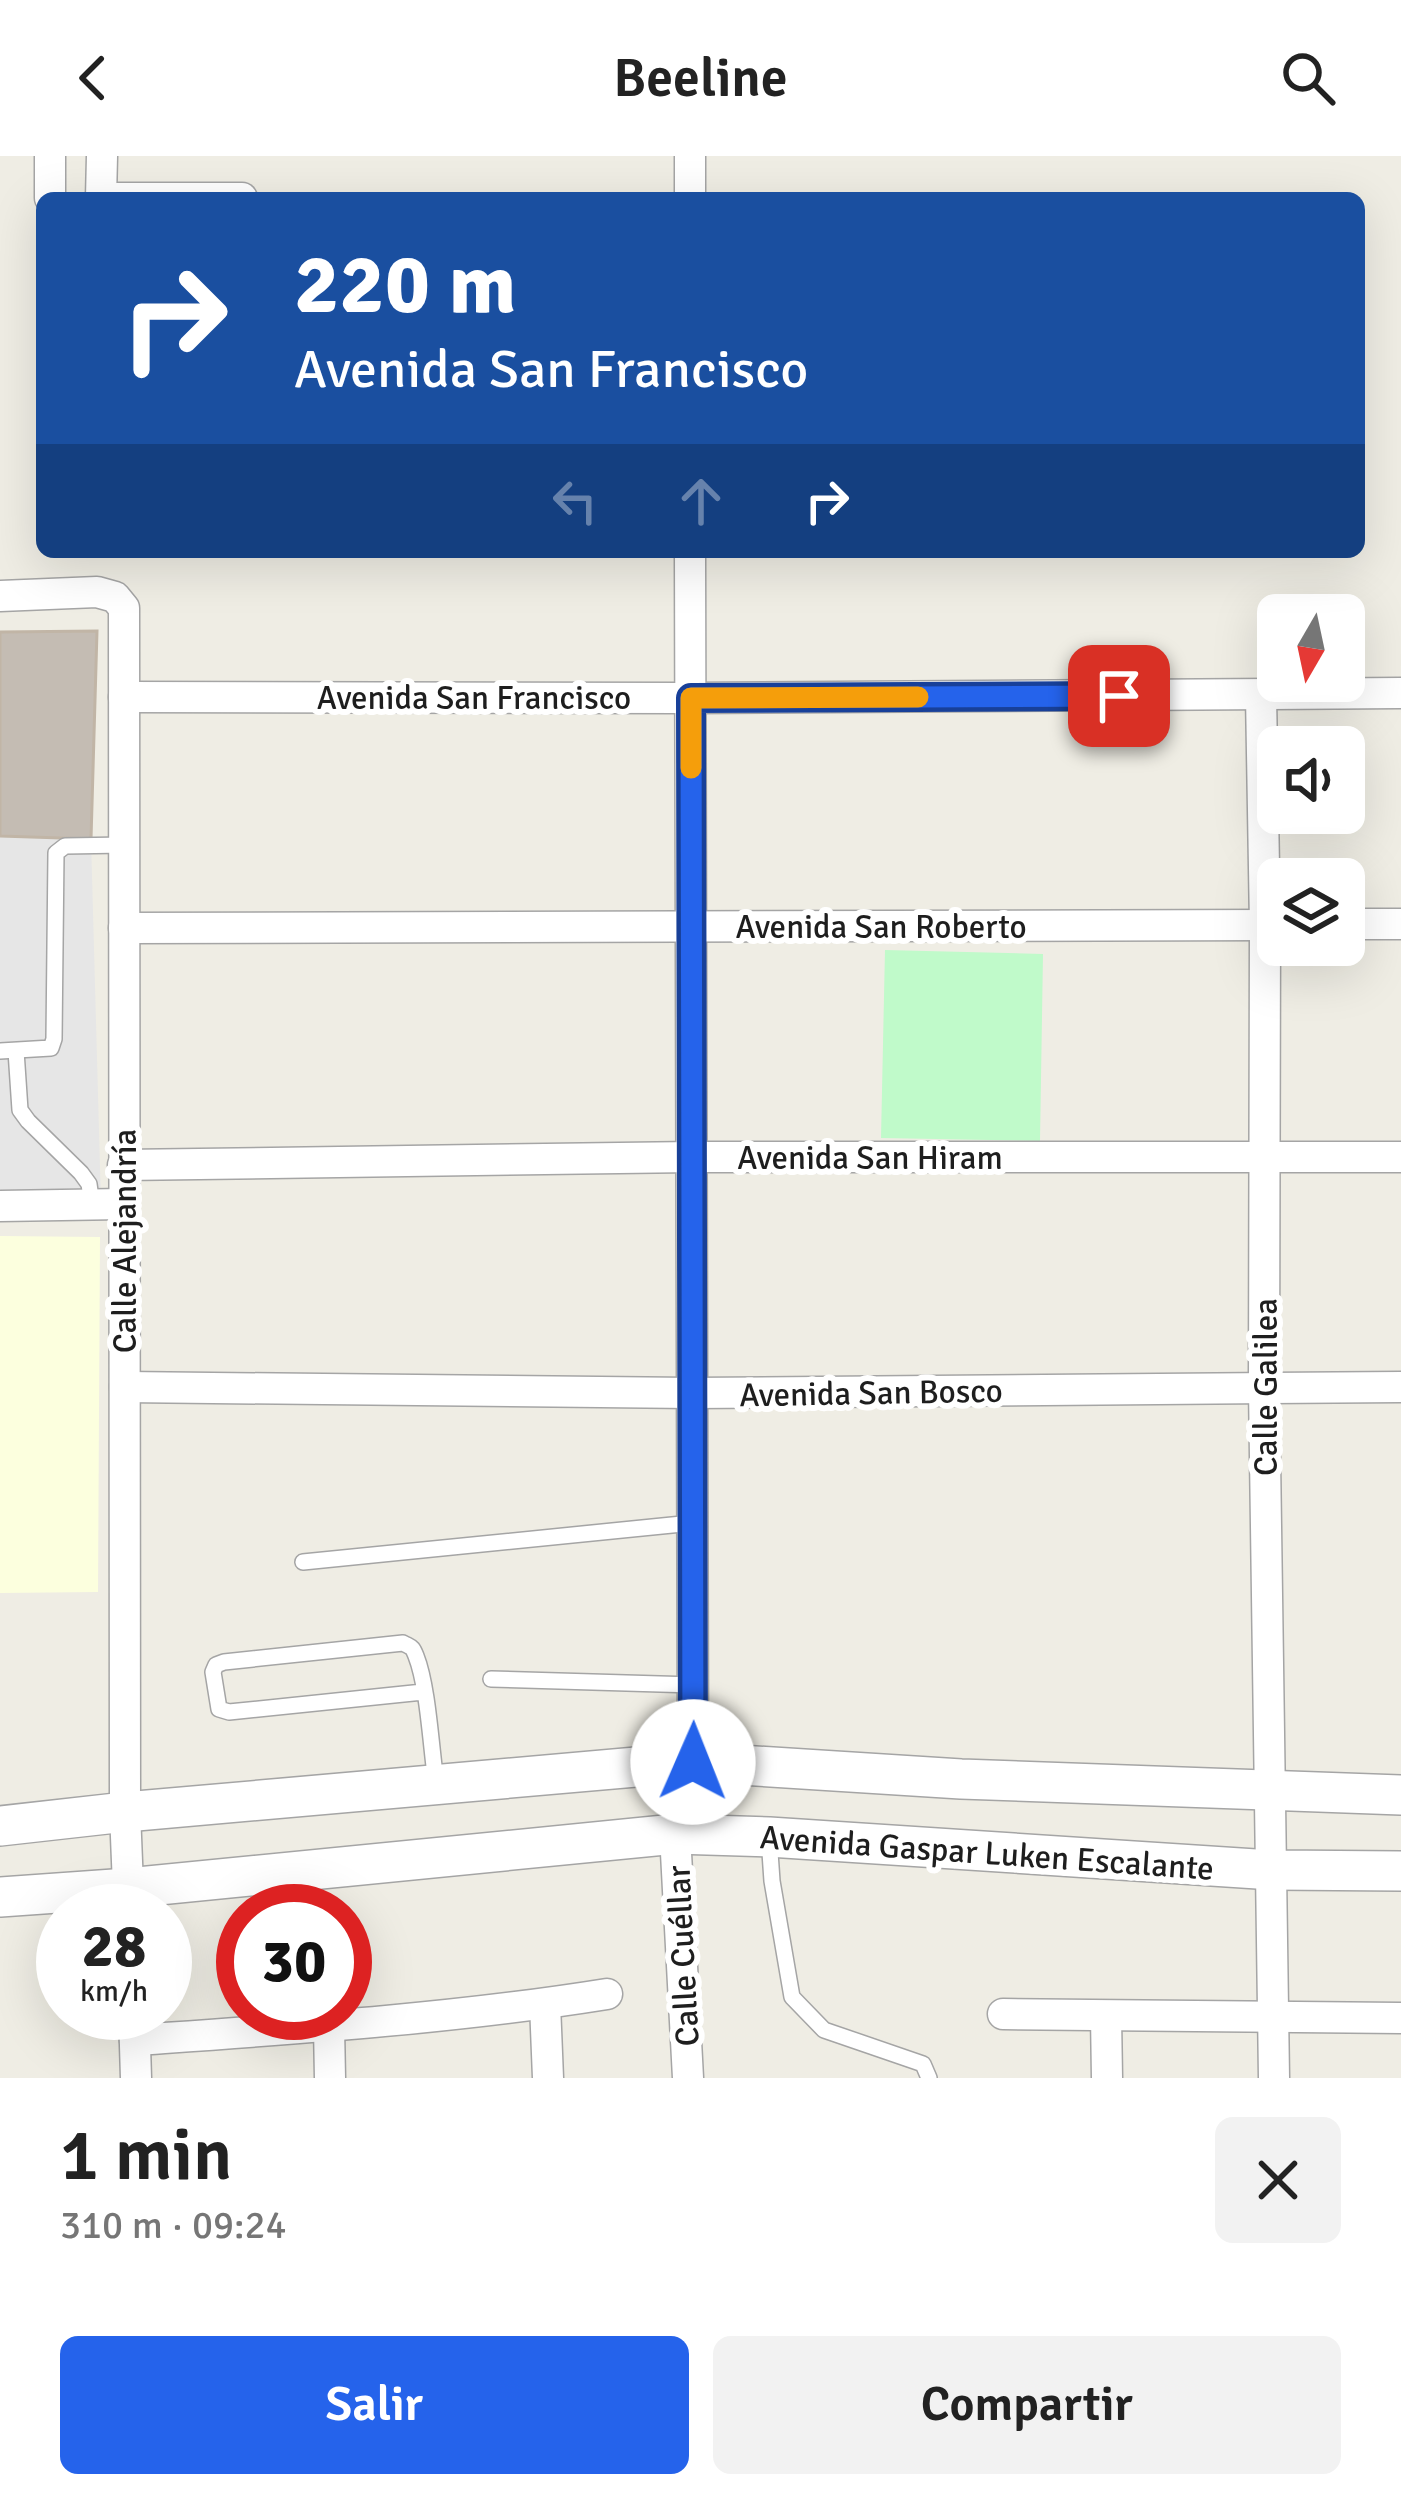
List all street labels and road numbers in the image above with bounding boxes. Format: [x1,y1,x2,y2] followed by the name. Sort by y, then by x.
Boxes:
[317,678,631,719] street label: Avenida San Francisco
[735,907,1027,948] street label: Avenida San Roberto
[105,1129,146,1353] street label: Calle Alejandría
[737,1138,1003,1179] street label: Avenida San Hiram
[1246,1298,1287,1476] street label: Calle Galilea
[739,1371,1003,1416] street label: Avenida San Bosco
[759,1817,1215,1890] street label: Avenida Gaspar Luken Escalante
[658,1864,709,2047] street label: Calle Cuéllar

